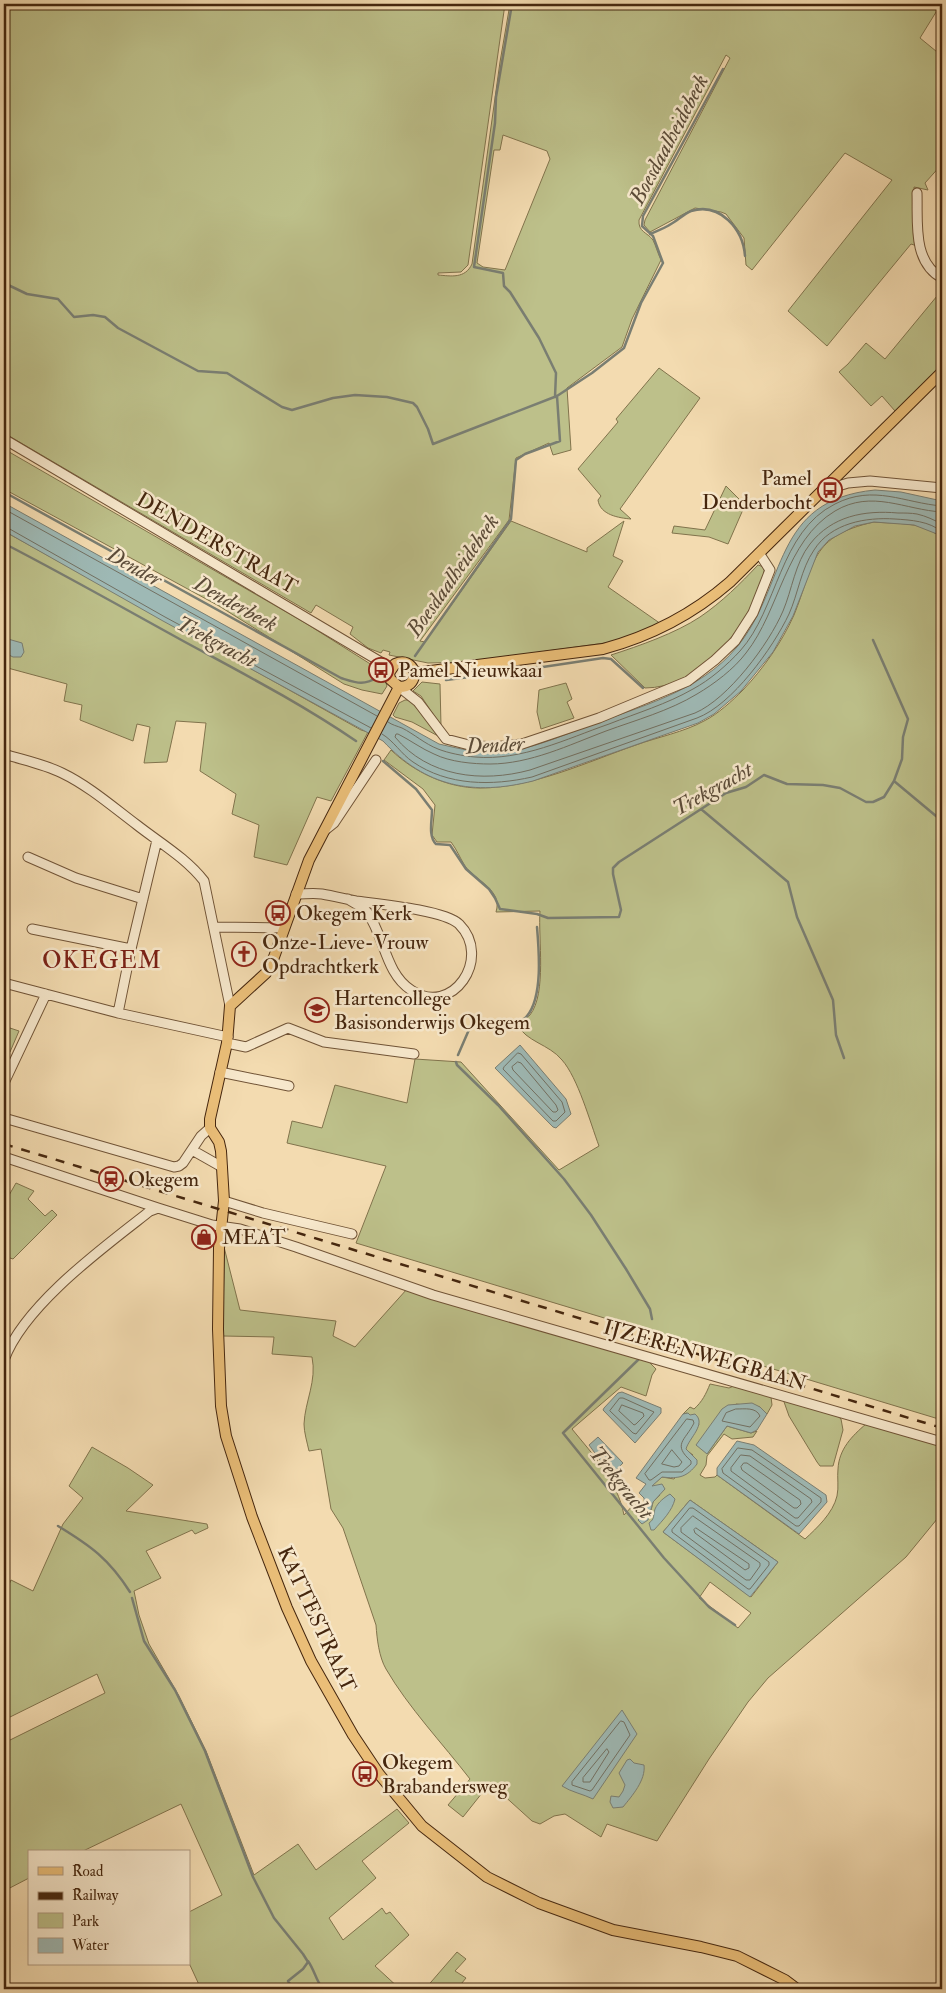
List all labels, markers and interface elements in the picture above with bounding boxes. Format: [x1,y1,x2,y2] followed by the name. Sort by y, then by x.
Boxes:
[622,70,715,210] water label: Boesdaalheidebeek
[702,465,813,516] place label: Pamel Denderbocht
[817,477,843,503] bus stop icon: Pamel Denderbocht
[131,486,303,601] street label: DENDERSTRAAT
[400,509,505,643] water label: Boesdaalheidebeek
[101,540,168,594] water label: Dender
[188,569,282,638] water label: Denderbeek
[172,609,263,675] water label: Trekgracht
[368,657,394,683] bus stop icon: Pamel Nieuwkaai
[398,657,543,684] place label: Pamel Nieuwkaai
[464,729,527,761] water label: Dender
[668,755,759,822] water label: Trekgracht
[265,900,291,926] bus stop icon: Okegem Kerk
[296,900,412,927] place label: Okegem Kerk
[262,929,430,980] place label: Onze-Lieve-Vrouw Opdrachtkerk
[231,941,257,967] church icon: Onze-Lieve-Vrouw Opdrachtkerk
[42,945,162,976] district label: OKEGEM
[334,985,530,1036] place label: Hartencollege Basisonderwijs Okegem
[304,997,330,1023] school or university icon: Hartencollege Basisonderwijs Okegem
[98,1166,124,1192] station icon: Okegem
[128,1166,199,1193] place label: Okegem
[191,1224,217,1250] shop icon: MEAT
[222,1224,286,1251] place label: MEAT
[600,1314,810,1397] street label: IJZERENWEGBAAN
[583,1440,661,1527] water label: Trekgracht
[271,1542,362,1697] street label: KATTESTRAAT
[382,1749,509,1800] place label: Okegem Brabandersweg
[352,1761,378,1787] bus stop icon: Okegem Brabandersweg
[28,1850,190,1966] legend
[72,1862,104,1881] text: Road
[72,1886,119,1905] text: Railway
[72,1912,99,1931] text: Park
[71,1936,109,1955] text: Water

